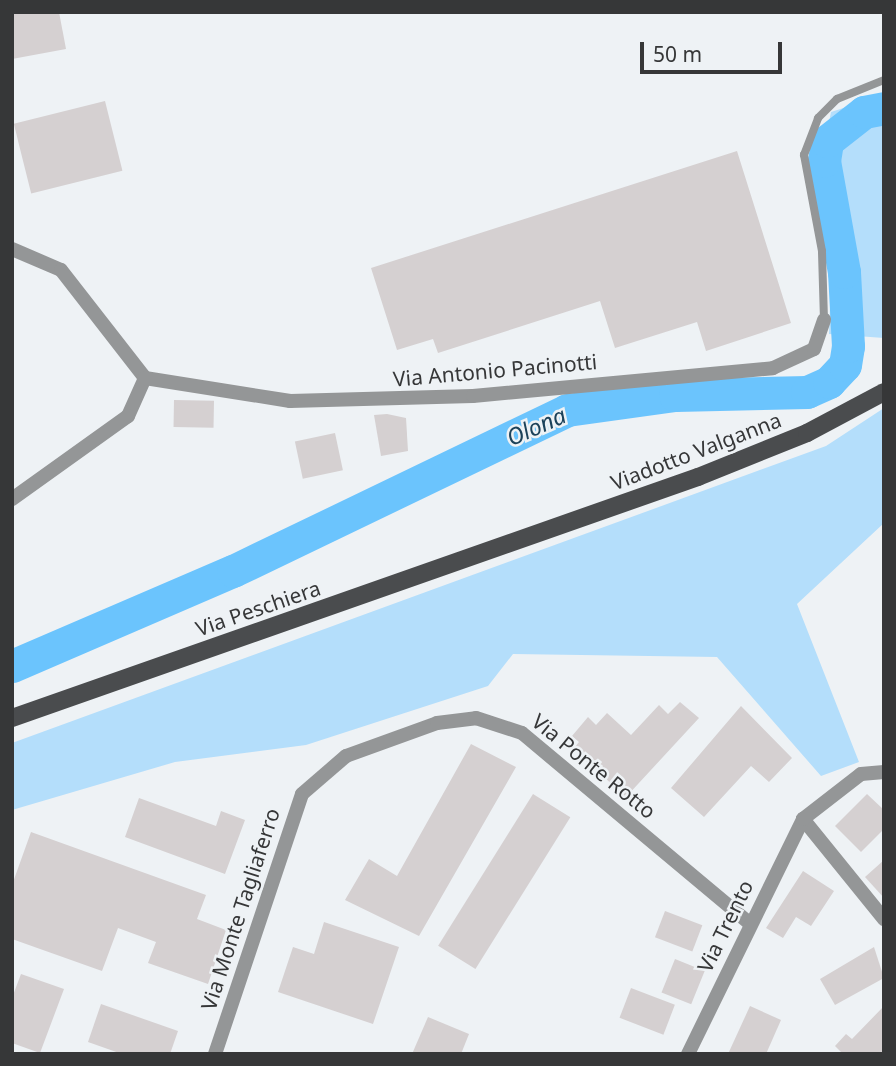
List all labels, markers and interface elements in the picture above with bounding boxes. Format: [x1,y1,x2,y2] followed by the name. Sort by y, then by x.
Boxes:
[644,28,786,72] scale bar
[653,40,702,68] text: 50 m
[392,349,598,391] street label: Via Antonio Pacinotti
[502,401,570,451] water label: Olona
[607,407,785,495] street label: Viadotto Valganna
[192,575,324,641] street label: Via Peschiera
[527,708,661,824] street label: Via Ponte Rotto
[195,805,285,1013] street label: Via Monte Tagliaferro
[692,876,758,976] street label: Via Trento

